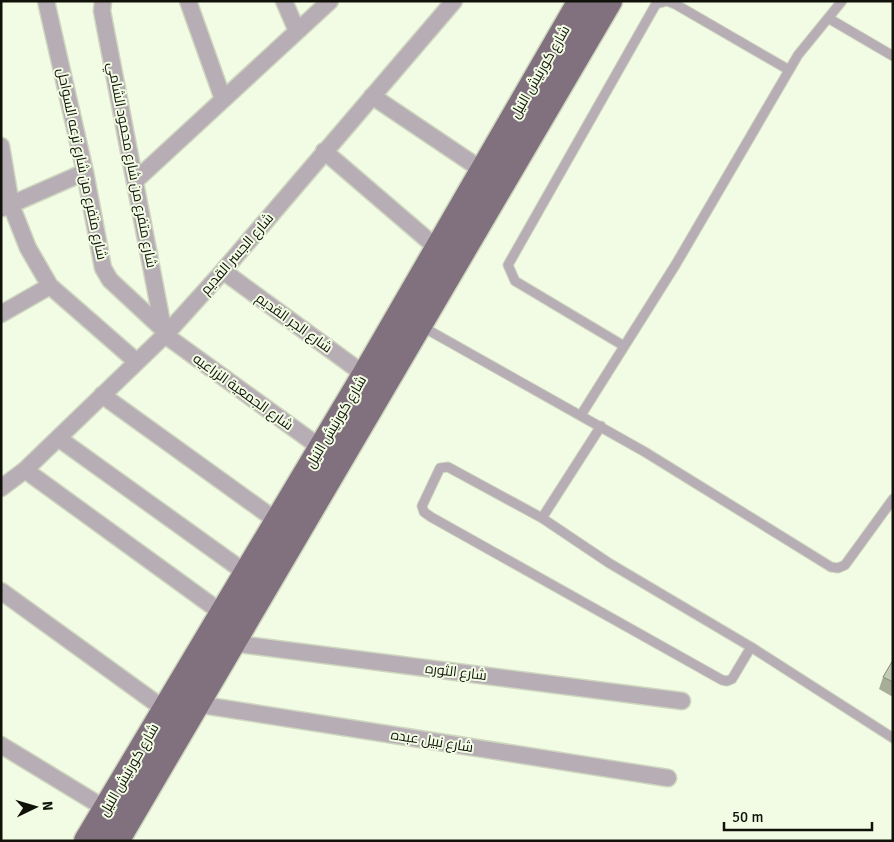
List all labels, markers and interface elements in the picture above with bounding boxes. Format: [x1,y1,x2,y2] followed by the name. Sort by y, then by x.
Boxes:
[506,22,574,122] street label: شارع كورنيش النيل
[101,61,160,270] street label: شارع متفرع من شارع محمود الشامي
[53,66,111,262] street label: شارع متفرع من شارع ترعه السواحل
[197,210,278,299] street label: شارع الجسر القديم
[252,290,336,357] street label: شارع الجر القديم
[190,350,296,434] street label: شارع الجمعية الزراعيه
[302,373,370,471] street label: شارع كورنيش النيل
[424,660,488,684] street label: شارع الثوره
[95,720,163,820] street label: شارع كورنيش النيل
[390,726,474,756] street label: شارع نبيل عبده
[10,782,60,832] north arrow
[39,800,56,812] text: N
[724,800,872,832] scale bar
[732,808,763,826] text: 50 m

